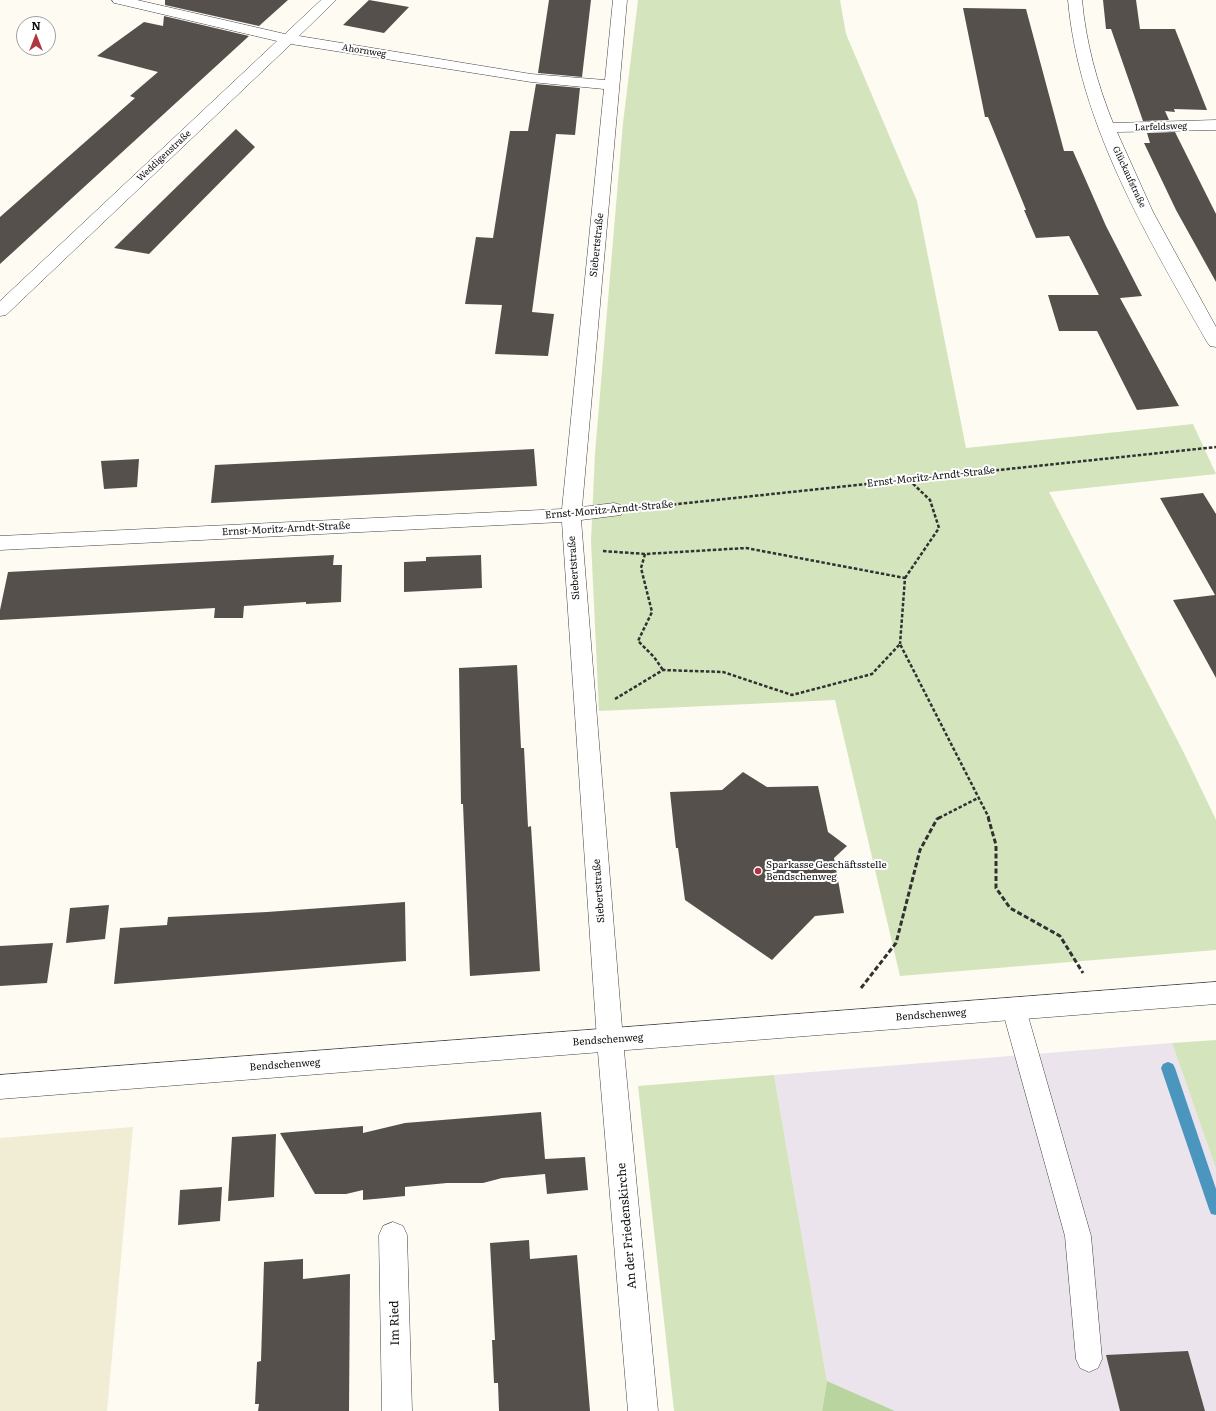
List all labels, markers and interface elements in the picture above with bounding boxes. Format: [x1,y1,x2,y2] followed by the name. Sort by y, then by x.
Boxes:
[16,16,56,56] north arrow
[31,17,41,33] text: N
[341,42,387,60] street label: Ahornweg
[1135,121,1187,133] street label: Larfeldsweg
[135,128,193,184] street label: Weddigenstraße
[1110,145,1148,209] street label: Glückaufstraße
[588,212,606,278] street label: Siebertstraße
[866,464,996,490] street label: Ernst-Moritz-Arndt-Straße
[544,498,674,522] street label: Ernst-Moritz-Arndt-Straße
[221,520,351,538] street label: Ernst-Moritz-Arndt-Straße
[566,536,582,600] street label: Siebertstraße
[591,859,607,923] street label: Siebertstraße
[766,859,887,882] place label: Sparkasse Geschäftsstelle Bendschenweg
[753,866,763,876] marker: Sparkasse Geschäftsstelle Bendschenweg
[895,1007,967,1023] street label: Bendschenweg
[572,1032,644,1048] street label: Bendschenweg
[249,1057,321,1073] street label: Bendschenweg
[614,1162,640,1290] street label: An der Friedenskirche
[387,1300,403,1346] street label: Im Ried

